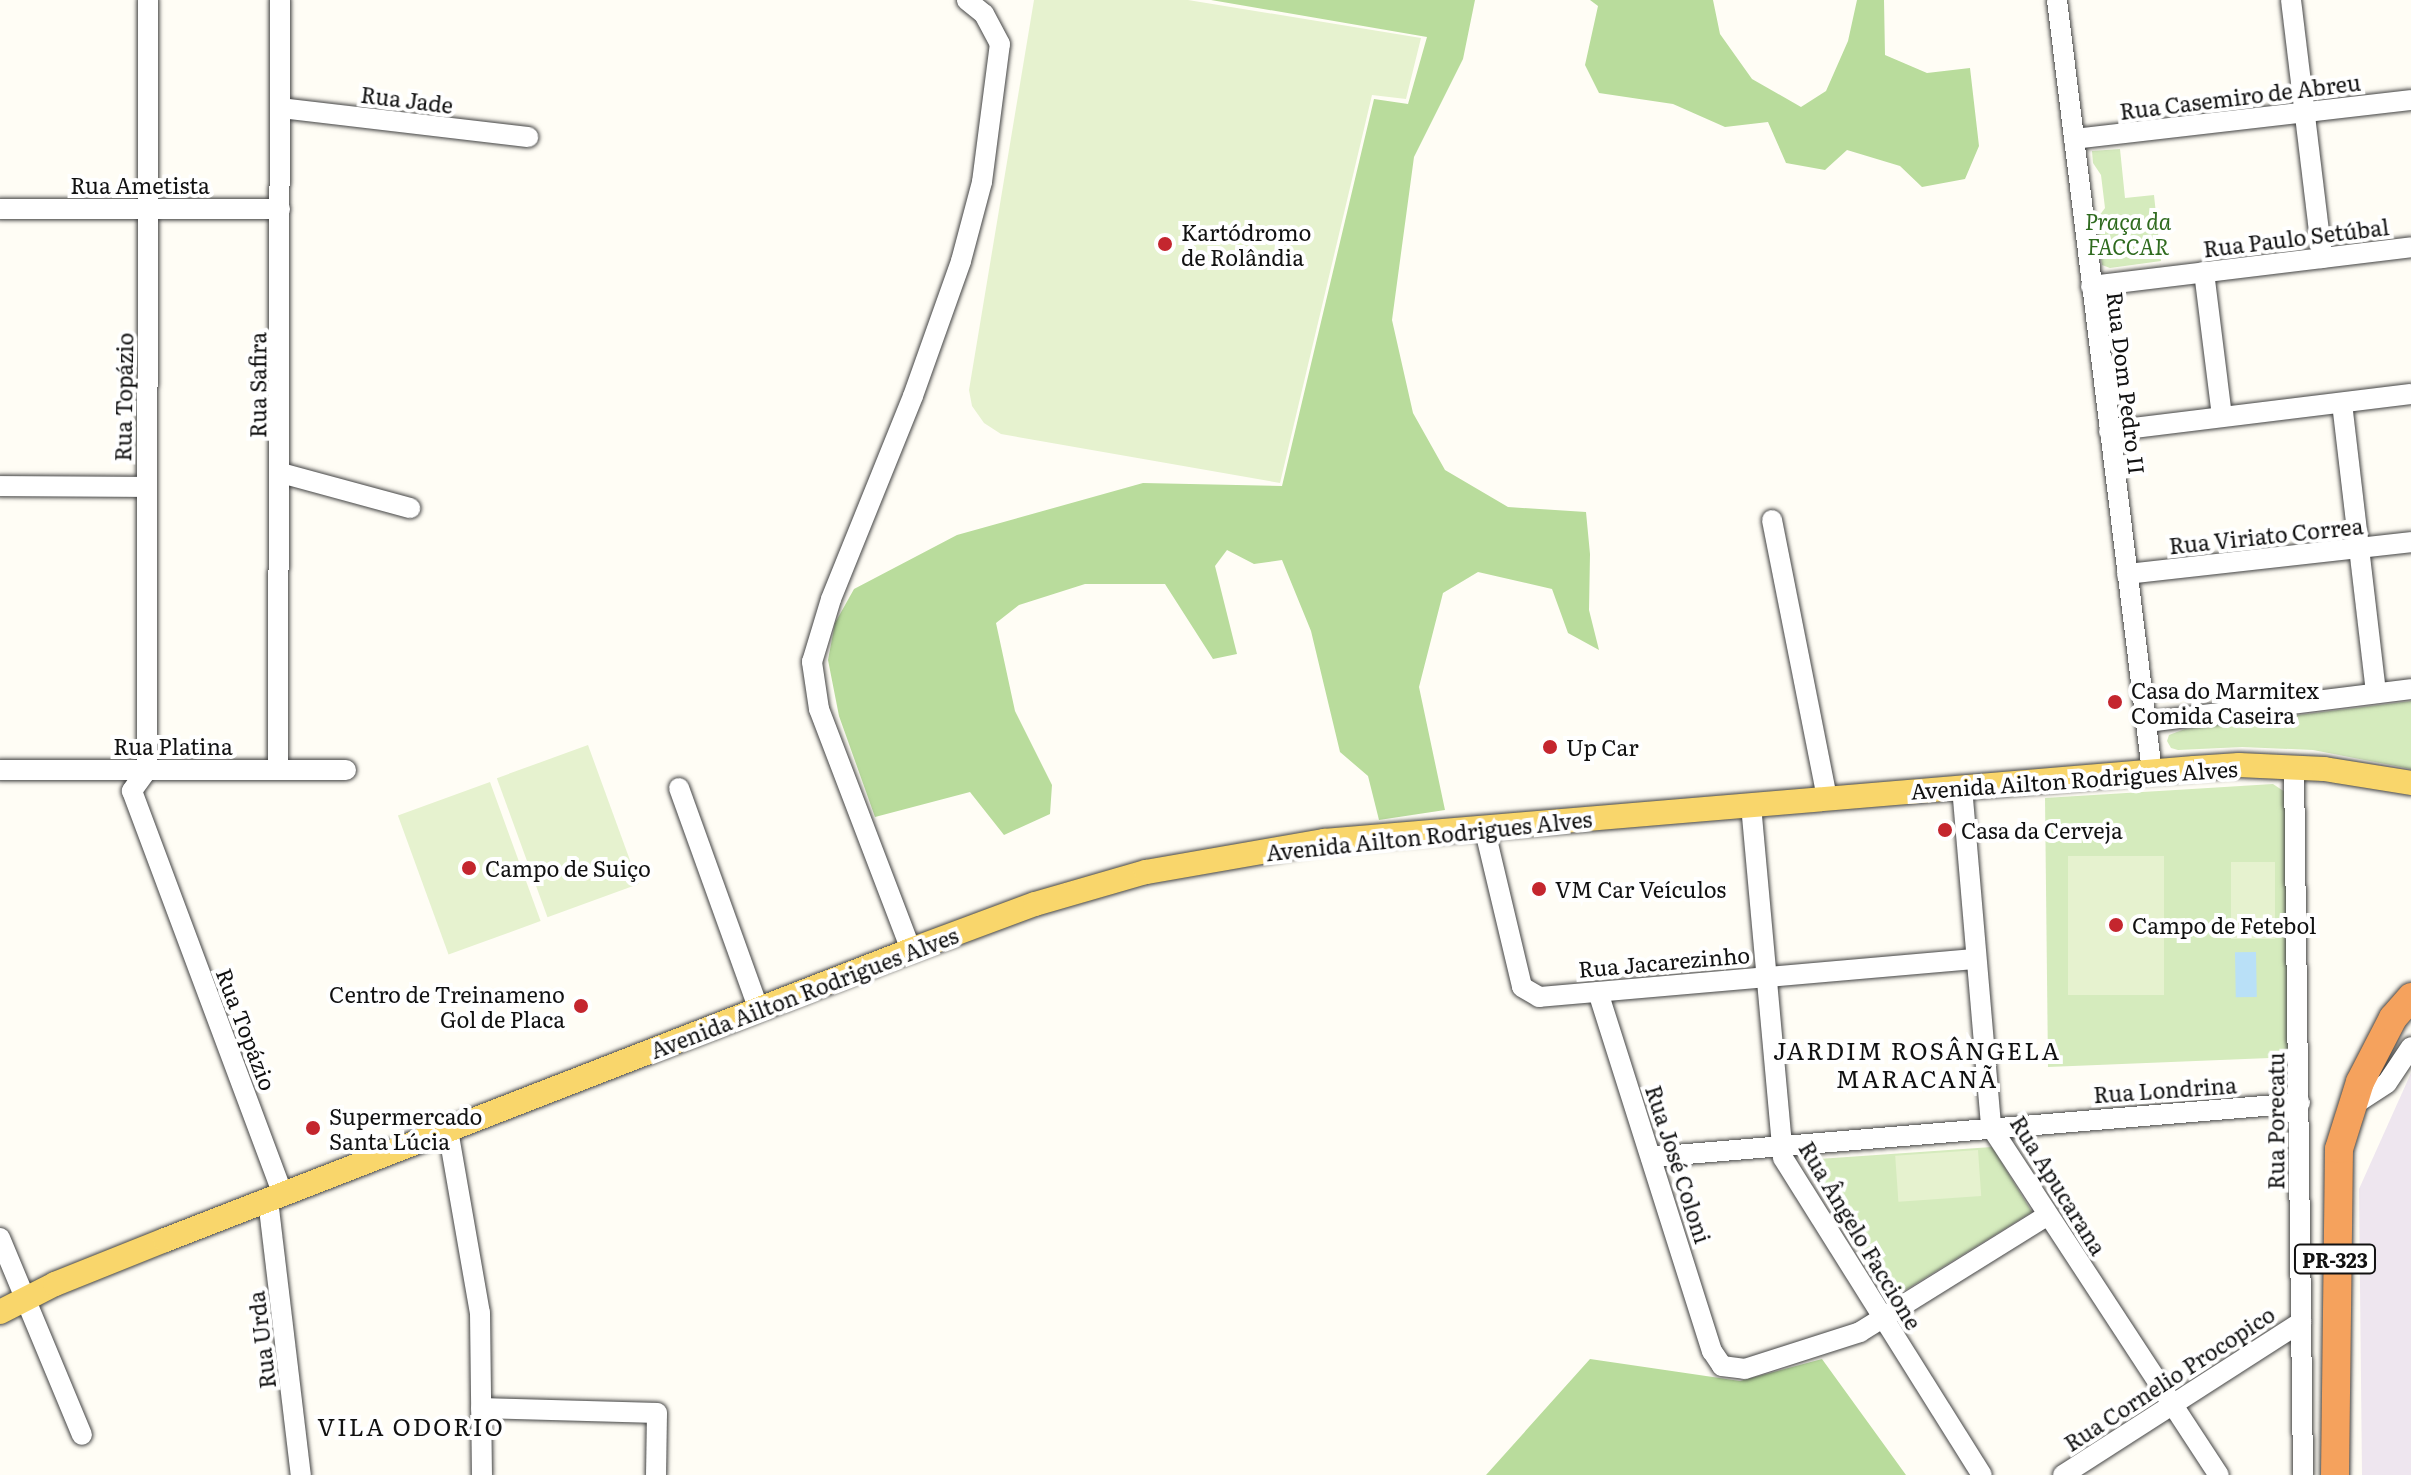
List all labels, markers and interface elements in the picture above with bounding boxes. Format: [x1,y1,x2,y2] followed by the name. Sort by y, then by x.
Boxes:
[2118,68,2362,124] street label: Rua Casemiro de Abreu
[359,80,455,118] street label: Rua Jade
[70,172,210,198] street label: Rua Ametista
[2085,207,2171,258] park label: Praça da FACCAR
[2202,212,2390,262] street label: Rua Paulo Setúbal
[1181,218,1311,270] place label: Kartódromo de Rolândia
[1156,235,1174,253] marker: Kartódromo de Rolândia
[2103,290,2151,476] street label: Rua Dom Pedro II
[109,332,137,462] street label: Rua Topázio
[244,332,270,438] street label: Rua Safira
[2167,512,2365,558] street label: Rua Viriato Correa
[2131,676,2319,728] place label: Casa do Marmitex Comida Caseira
[2106,693,2124,711] marker: Casa do Marmitex Comida Caseira
[113,733,233,759] street label: Rua Platina
[1566,734,1639,760] place label: Up Car
[1541,738,1559,756] marker: Up Car
[1910,754,2238,804] street label: Avenida Ailton Rodrigues Alves
[1265,805,1593,865] street label: Avenida Ailton Rodrigues Alves
[1961,817,2123,843] place label: Casa da Cerveja
[1936,821,1954,839] marker: Casa da Cerveja
[485,855,651,881] place label: Campo de Suiço
[460,859,478,877] marker: Campo de Suiço
[1555,876,1726,902] place label: VM Car Veículos
[1530,880,1548,898] marker: VM Car Veículos
[2132,912,2316,938] place label: Campo de Fetebol
[2107,916,2125,934] marker: Campo de Fetebol
[646,921,962,1063] street label: Avenida Ailton Rodrigues Alves
[1577,940,1751,982] street label: Rua Jacarezinho
[212,964,282,1094] street label: Rua Topázio
[329,980,565,1032] place label: Centro de Treinameno Gol de Placa
[572,997,590,1015] marker: Centro de Treinameno Gol de Placa
[1773,1036,2061,1092] district label: JARDIM ROSÂNGELA MARACANÃ
[2262,1052,2288,1190] street label: Rua Porecatu
[2092,1071,2238,1107] street label: Rua Londrina
[1641,1082,1717,1246] street label: Rua José Coloni
[329,1102,482,1154] place label: Supermercado Santa Lúcia
[2006,1110,2112,1260] street label: Rua Apucarana
[304,1119,322,1137] marker: Supermercado Santa Lúcia
[1794,1136,1928,1334] street label: Rua Ângelo Faccione
[2293,1243,2377,1275] road number: PR-323
[242,1290,280,1390] street label: Rua Urda
[2059,1300,2279,1456] street label: Rua Cornelio Procopico
[317,1412,505,1440] district label: VILA ODORIO

